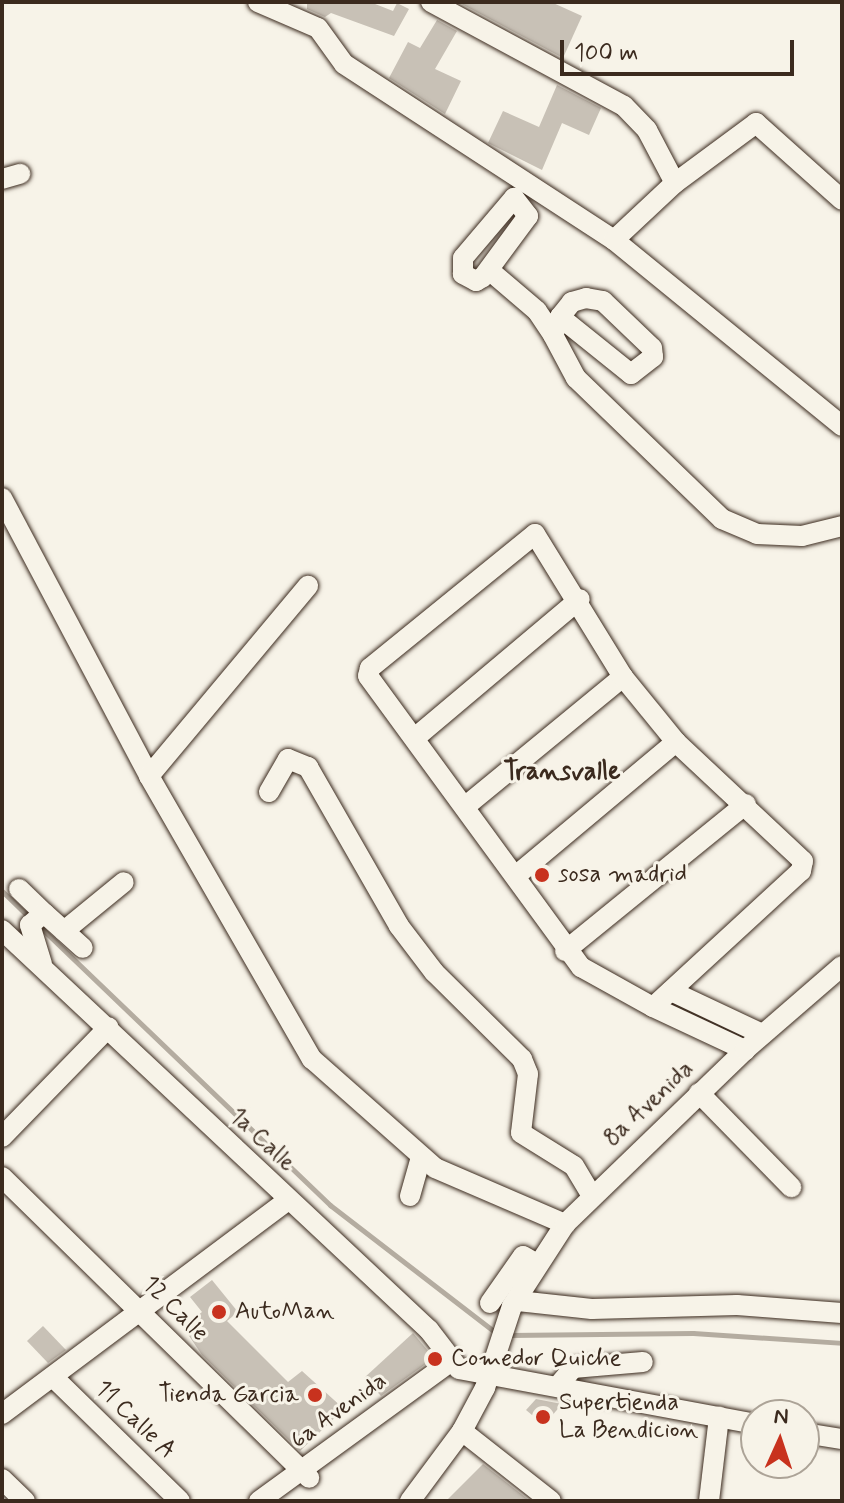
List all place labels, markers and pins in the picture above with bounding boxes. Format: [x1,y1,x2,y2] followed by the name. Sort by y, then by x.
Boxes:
[558,861,679,889] place label: sosa madrid
[533,866,551,884] marker: sosa madrid
[235,1298,335,1326] place label: AutoMan
[210,1303,228,1321] marker: AutoMan
[451,1345,621,1373] place label: Comedor Quiche
[426,1350,444,1368] marker: Comedor Quiche
[158,1381,299,1409] place label: Tienda Garcia
[306,1386,324,1404] marker: Tienda Garcia
[559,1389,690,1445] place label: Supertienda La Bendicion
[534,1408,552,1426] marker: Supertienda La Bendicion

